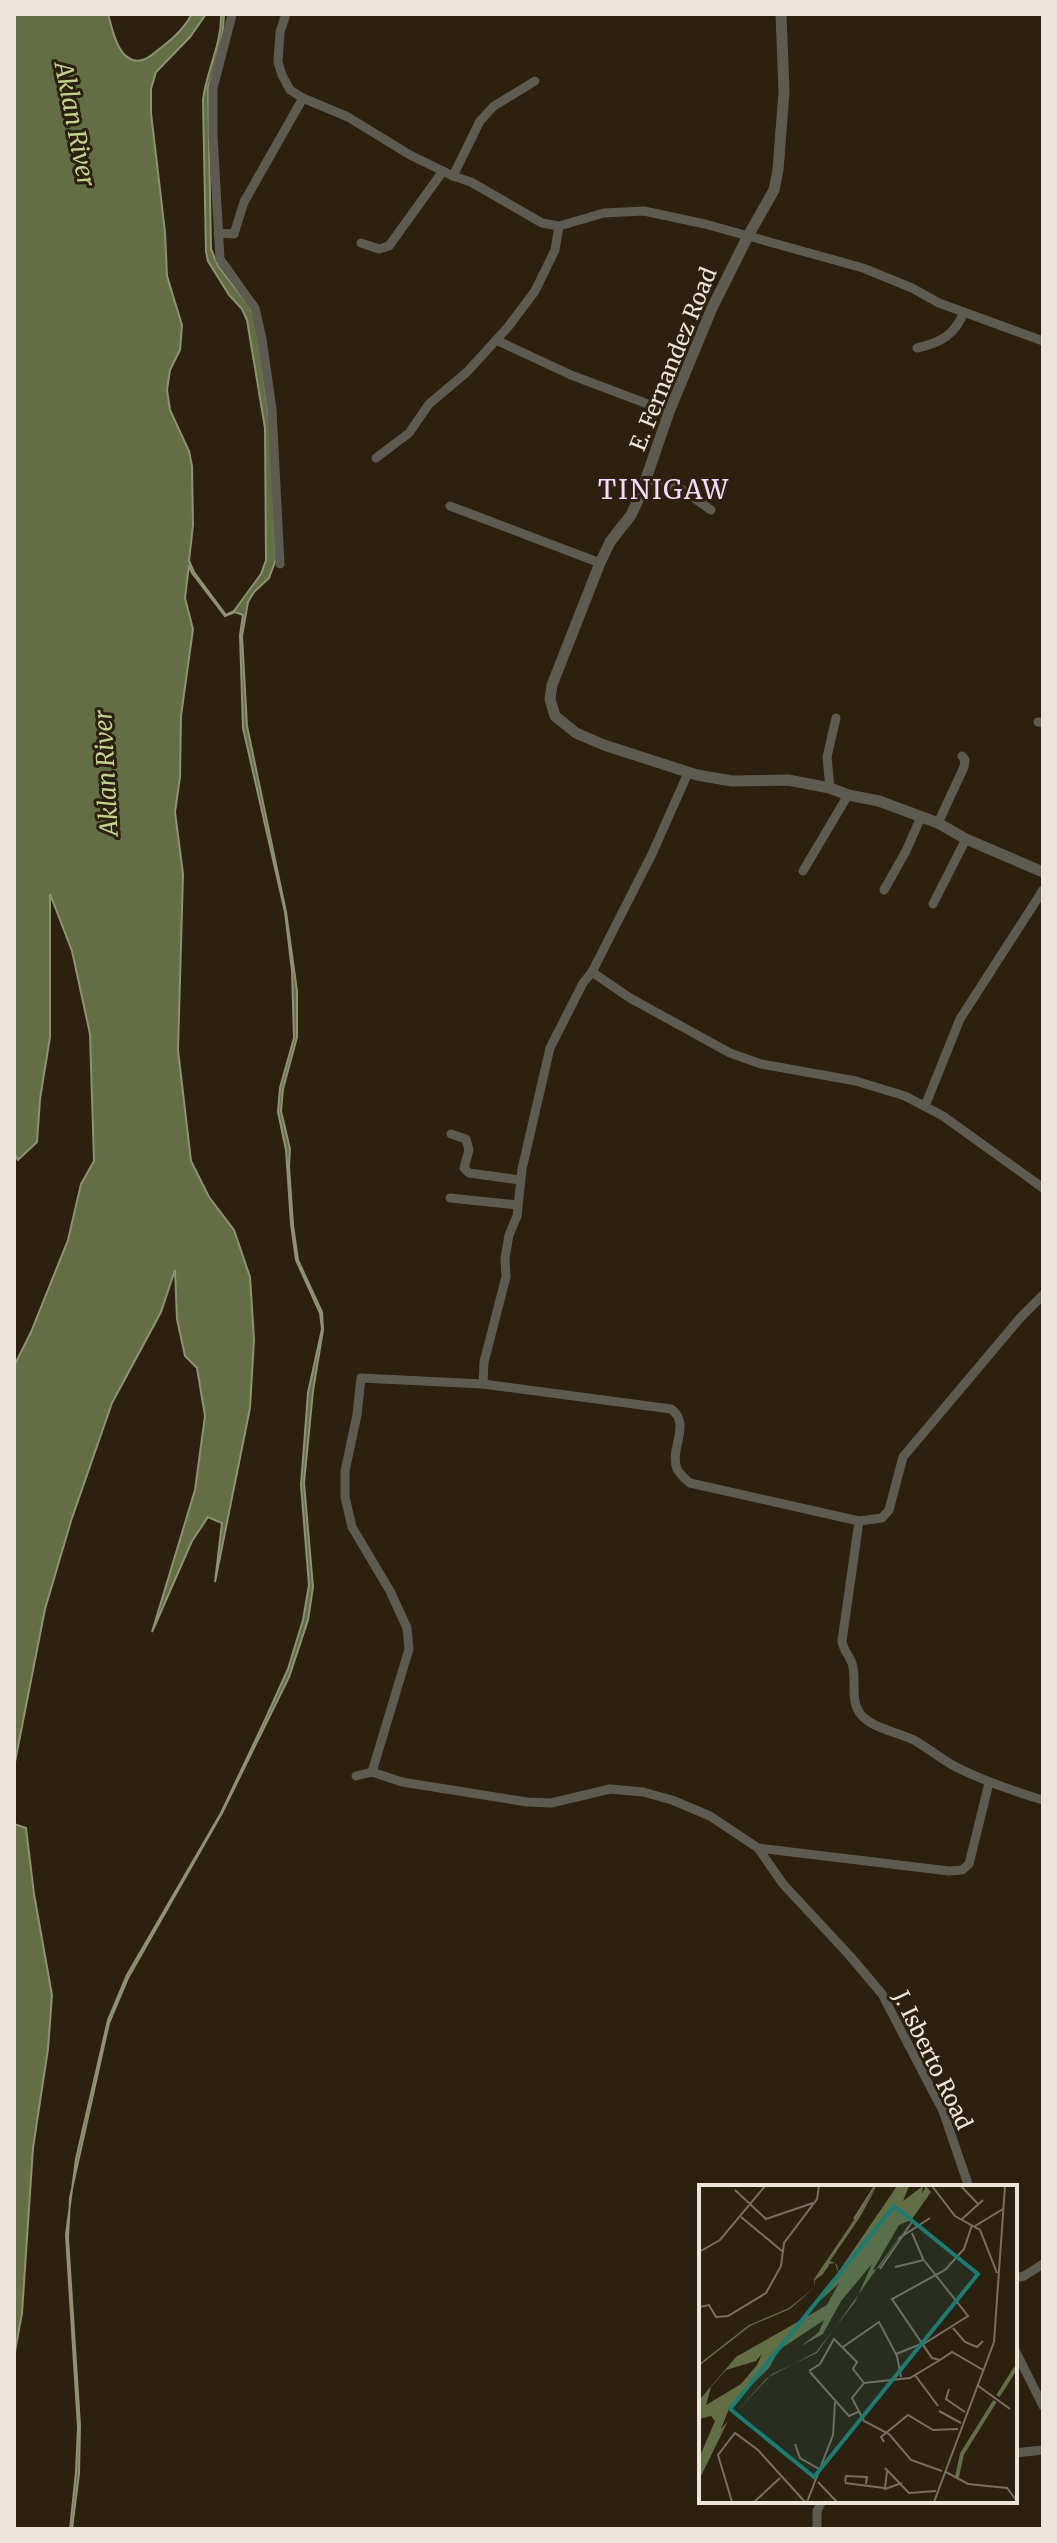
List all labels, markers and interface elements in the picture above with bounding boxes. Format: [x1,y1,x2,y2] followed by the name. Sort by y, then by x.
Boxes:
[47,57,103,190] water label: Aklan River
[623,263,723,455] street label: E. Fernandez Road
[598,473,730,506] district label: TINIGAW
[87,708,125,839] water label: Aklan River
[887,1985,979,2134] street label: J. Isberto Road
[699,2185,1017,2503] inset map

